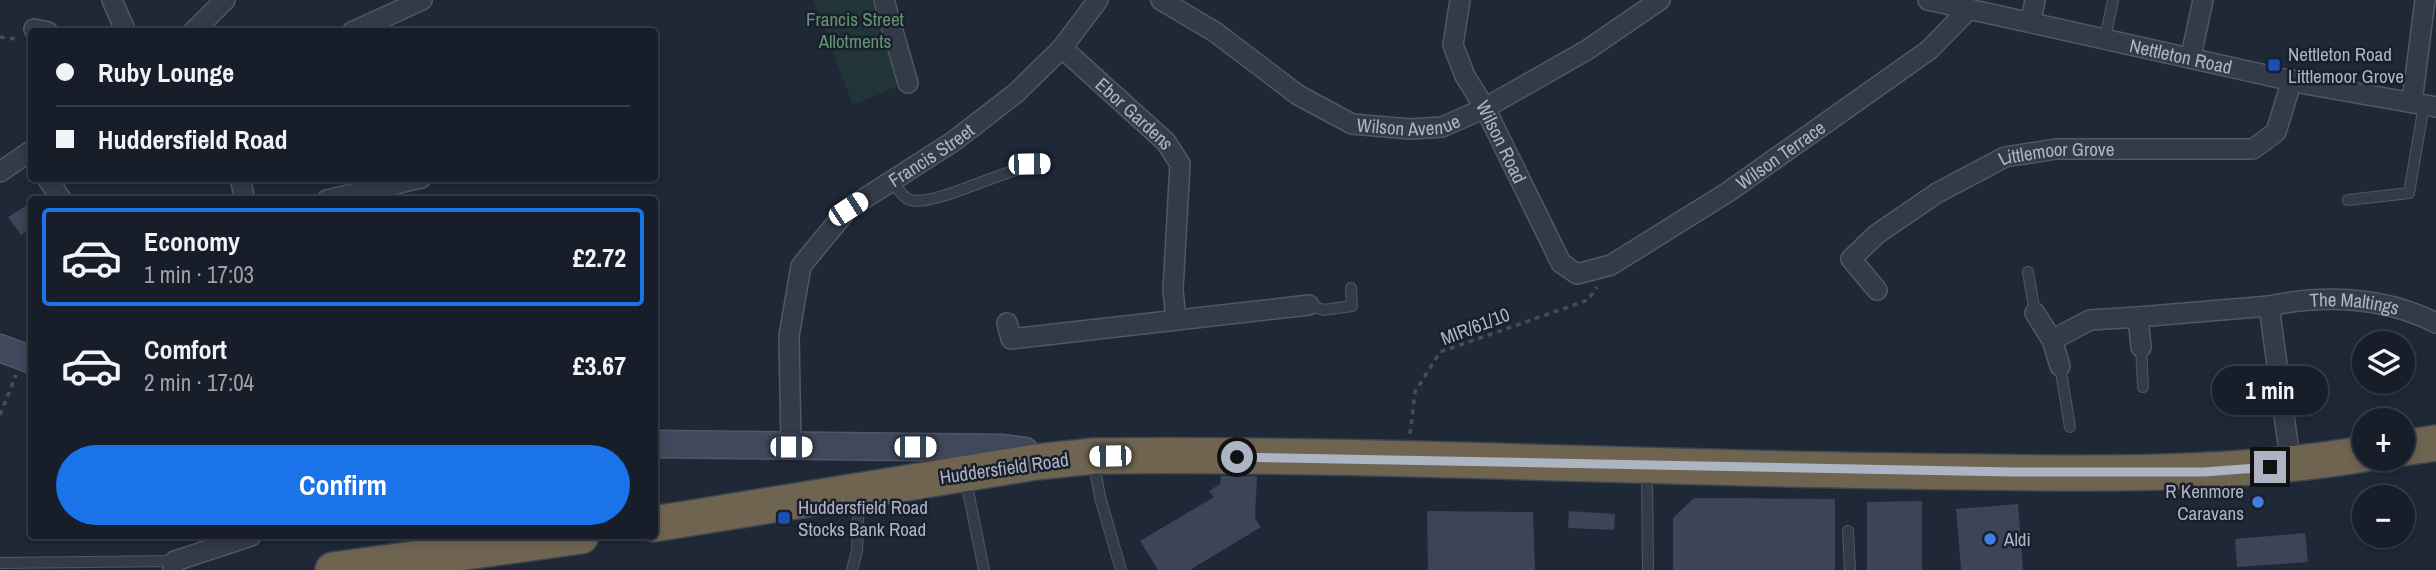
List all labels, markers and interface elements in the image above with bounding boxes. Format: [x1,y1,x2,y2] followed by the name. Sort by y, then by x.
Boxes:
[806,6,905,54] park label: Francis Street Allotments
[2127,32,2234,80] street label: Nettleton Road
[2288,41,2404,89] place label: Nettleton Road Littlemoor Grove
[98,55,234,90] text: Ruby Lounge
[2266,57,2282,73] marker: Nettleton Road Littlemoor Grove
[1090,72,1180,155] street label: Ebor Gardens
[1470,96,1533,187] street label: Wilson Road
[1356,108,1464,142] street label: Wilson Avenue
[1731,114,1830,195] street label: Wilson Terrace
[883,117,980,193] street label: Francis Street
[98,122,288,157] text: Huddersfield Road
[1993,136,2114,171] street label: Littlemoor Grove
[1008,153,1051,175] car
[825,189,872,229] car
[144,224,240,259] text: Economy
[60,226,123,289] icon: car
[573,240,626,275] text: £2.72
[144,259,254,290] text: 1 min · 17:03
[2309,286,2402,321] street label: The Maltings
[1437,301,1513,351] street label: MIR/61/10
[2352,331,2415,548] map controls
[2352,331,2415,394] button: layers
[144,332,227,367] text: Comfort
[60,334,123,397] icon: car
[573,348,626,383] text: £3.67
[2212,365,2328,414] callout: 1 min
[144,367,254,398] text: 2 min · 17:04
[2245,375,2295,406] text: 1 min
[2352,408,2415,471] button: +
[771,437,813,458] car
[895,437,937,458] car
[1221,441,1253,473] route start
[56,445,630,525] button: Confirm
[1089,445,1132,467] car
[938,446,1070,490] street label: Huddersfield Road
[2254,451,2286,483] route end
[2165,478,2244,526] place label: R Kenmore Caravans
[2352,485,2415,548] button: −
[798,494,928,542] place label: Huddersfield Road Stocks Bank Road
[2250,494,2266,510] marker: R Kenmore Caravans
[776,510,792,526] marker: Huddersfield Road Stocks Bank Road
[2003,526,2031,552] place label: Aldi
[1982,531,1998,547] marker: Aldi

